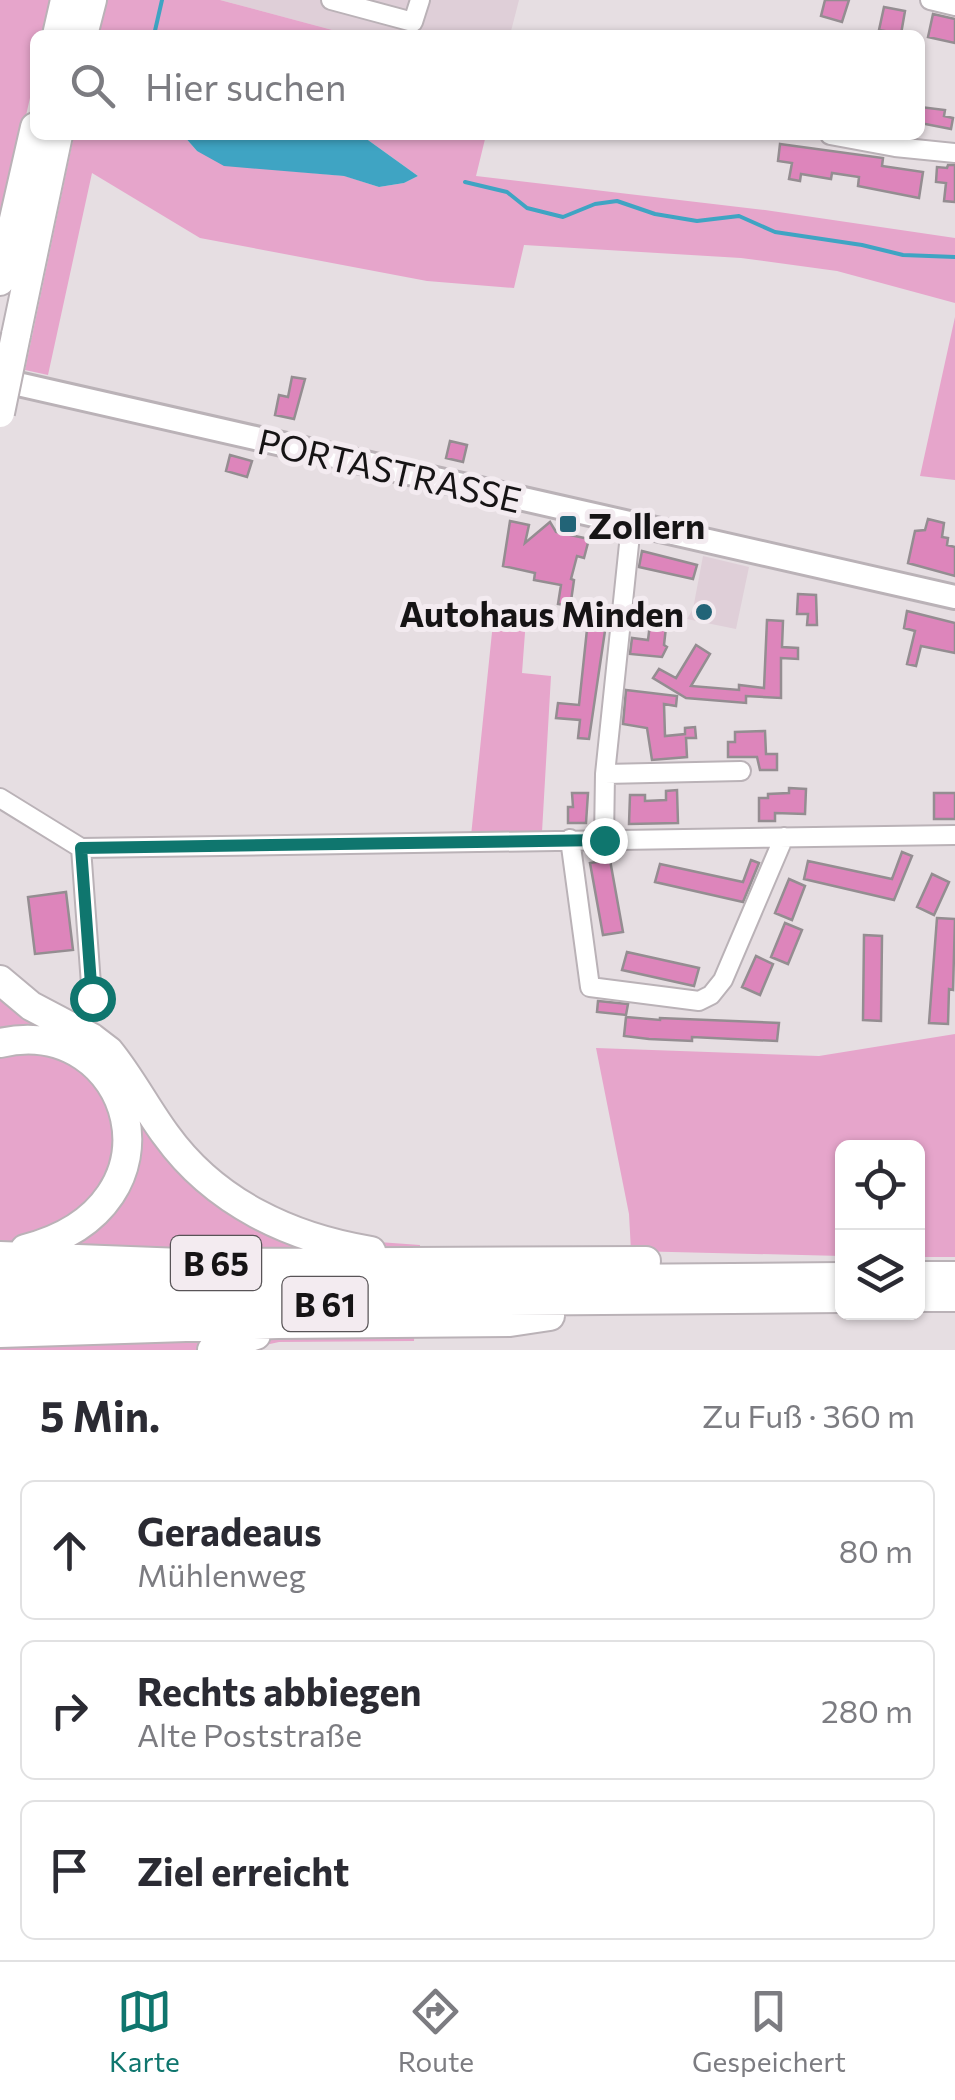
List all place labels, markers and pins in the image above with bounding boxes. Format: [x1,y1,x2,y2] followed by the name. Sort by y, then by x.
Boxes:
[588,503,705,546] place label: Zollern
[557,513,579,535] marker: Zollern
[399,591,684,634] place label: Autohaus Minden
[693,601,715,623] marker: Autohaus Minden

